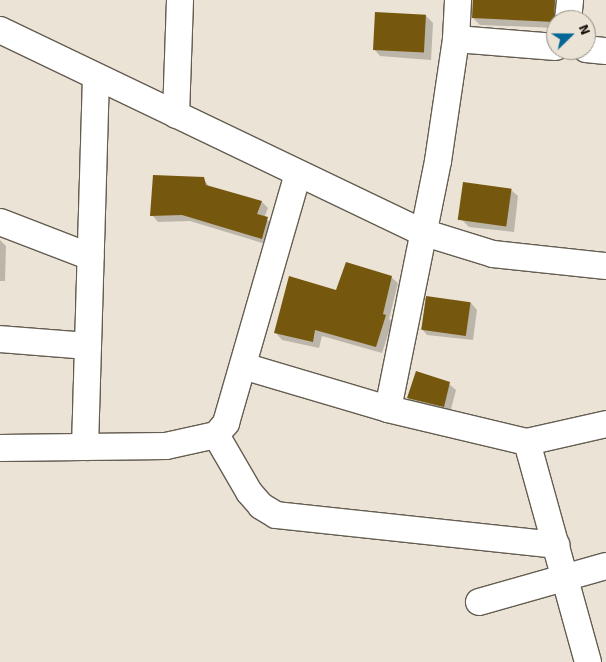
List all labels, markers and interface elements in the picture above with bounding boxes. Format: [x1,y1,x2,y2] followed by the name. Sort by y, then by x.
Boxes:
[546,10,596,60] north arrow
[575,22,594,37] text: N

